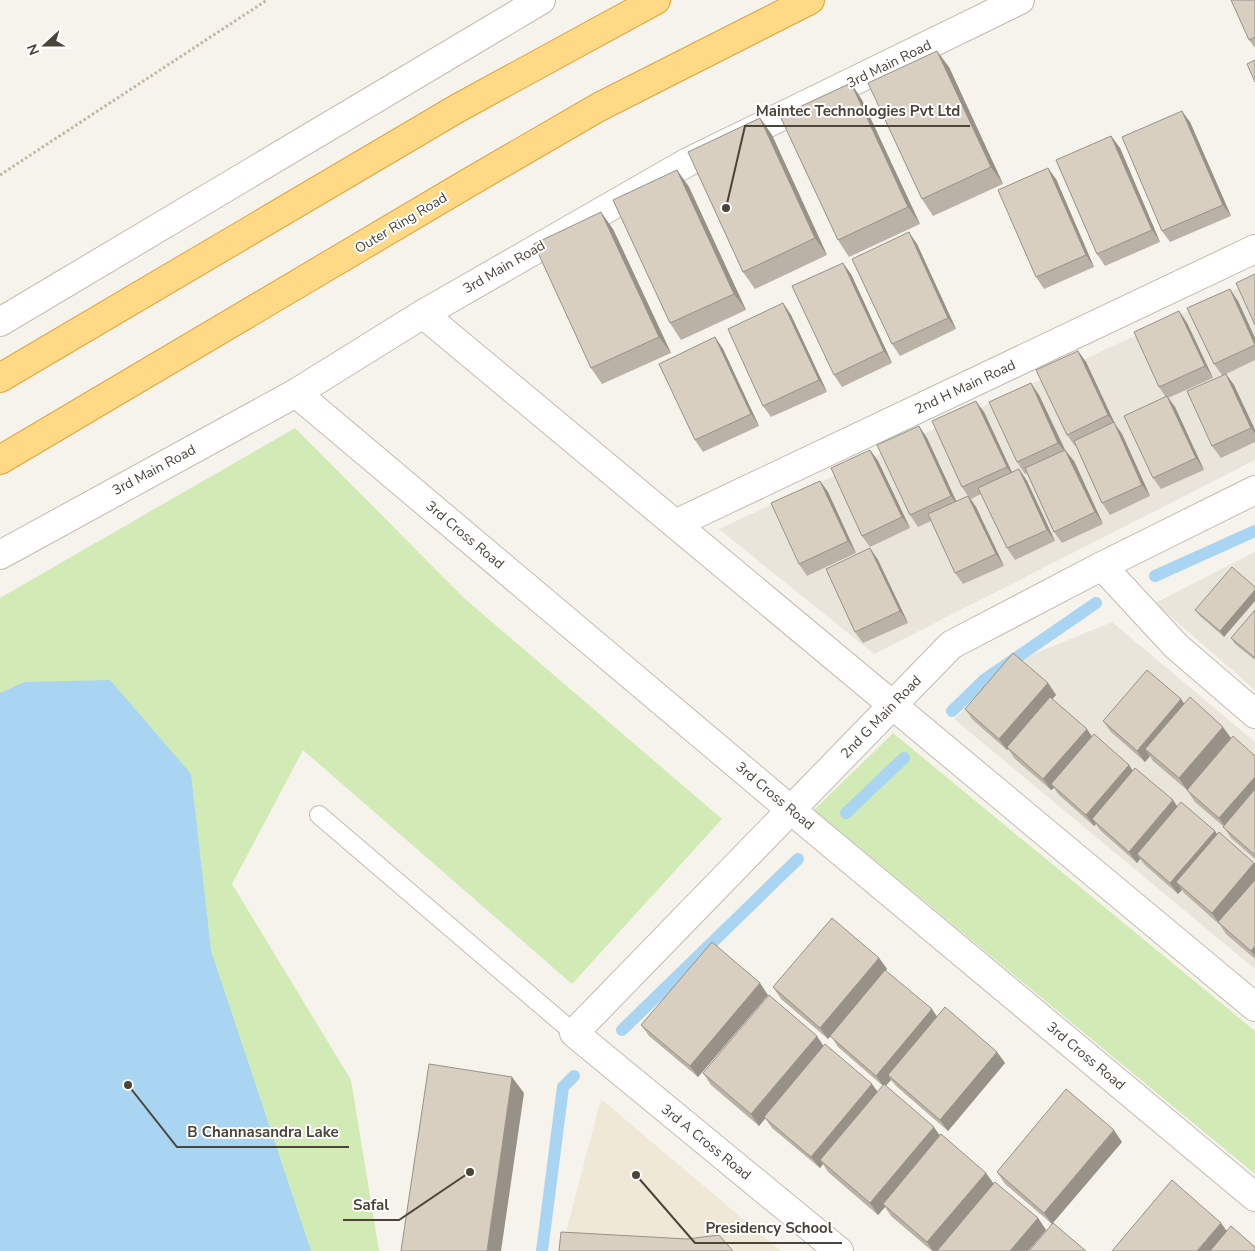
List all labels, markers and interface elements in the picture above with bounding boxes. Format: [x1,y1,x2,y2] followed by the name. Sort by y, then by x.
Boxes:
[20,20,70,70] north arrow
[844,35,934,93] street label: 3rd Main Road
[23,41,44,58] text: N
[745,96,970,126] callout: Maintec Technologies Pvt Ltd
[756,101,960,121] text: Maintec Technologies Pvt Ltd
[351,188,451,258] street label: Outer Ring Road
[459,236,549,298] street label: 3rd Main Road
[912,355,1018,419] street label: 2nd H Main Road
[109,440,199,500] street label: 3rd Main Road
[422,497,508,573] street label: 3rd Cross Road
[836,671,926,763] street label: 2nd G Main Road
[732,758,818,834] street label: 3rd Cross Road
[1043,1018,1129,1094] street label: 3rd Cross Road
[657,1100,755,1184] street label: 3rd A Cross Road
[177,1117,349,1147] callout: B Channasandra Lake
[187,1122,339,1142] text: B Channasandra Lake
[343,1190,399,1220] callout: Safal
[353,1195,389,1215] text: Safal
[695,1213,842,1243] callout: Presidency School
[705,1218,833,1238] text: Presidency School

